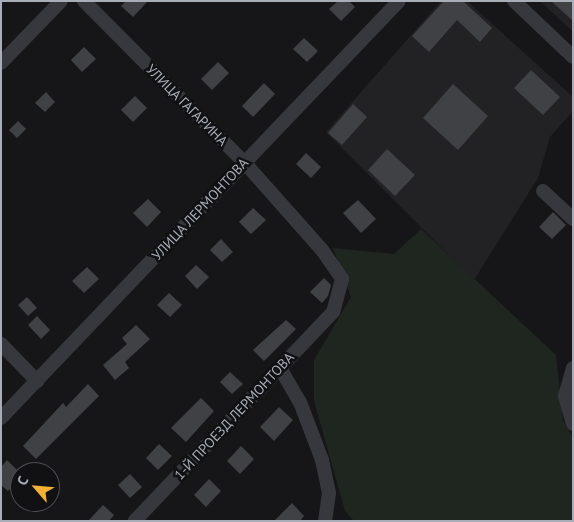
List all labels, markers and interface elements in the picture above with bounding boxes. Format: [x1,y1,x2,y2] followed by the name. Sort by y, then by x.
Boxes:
[143,61,231,149] street label: УЛИЦА ГАГАРИНА
[148,154,252,264] street label: УЛИЦА ЛЕРМОНТОВА
[171,349,297,483] street label: 1-Й ПРОЕЗД ЛЕРМОНТОВА
[10,462,60,512] north arrow
[13,473,32,488] text: С

